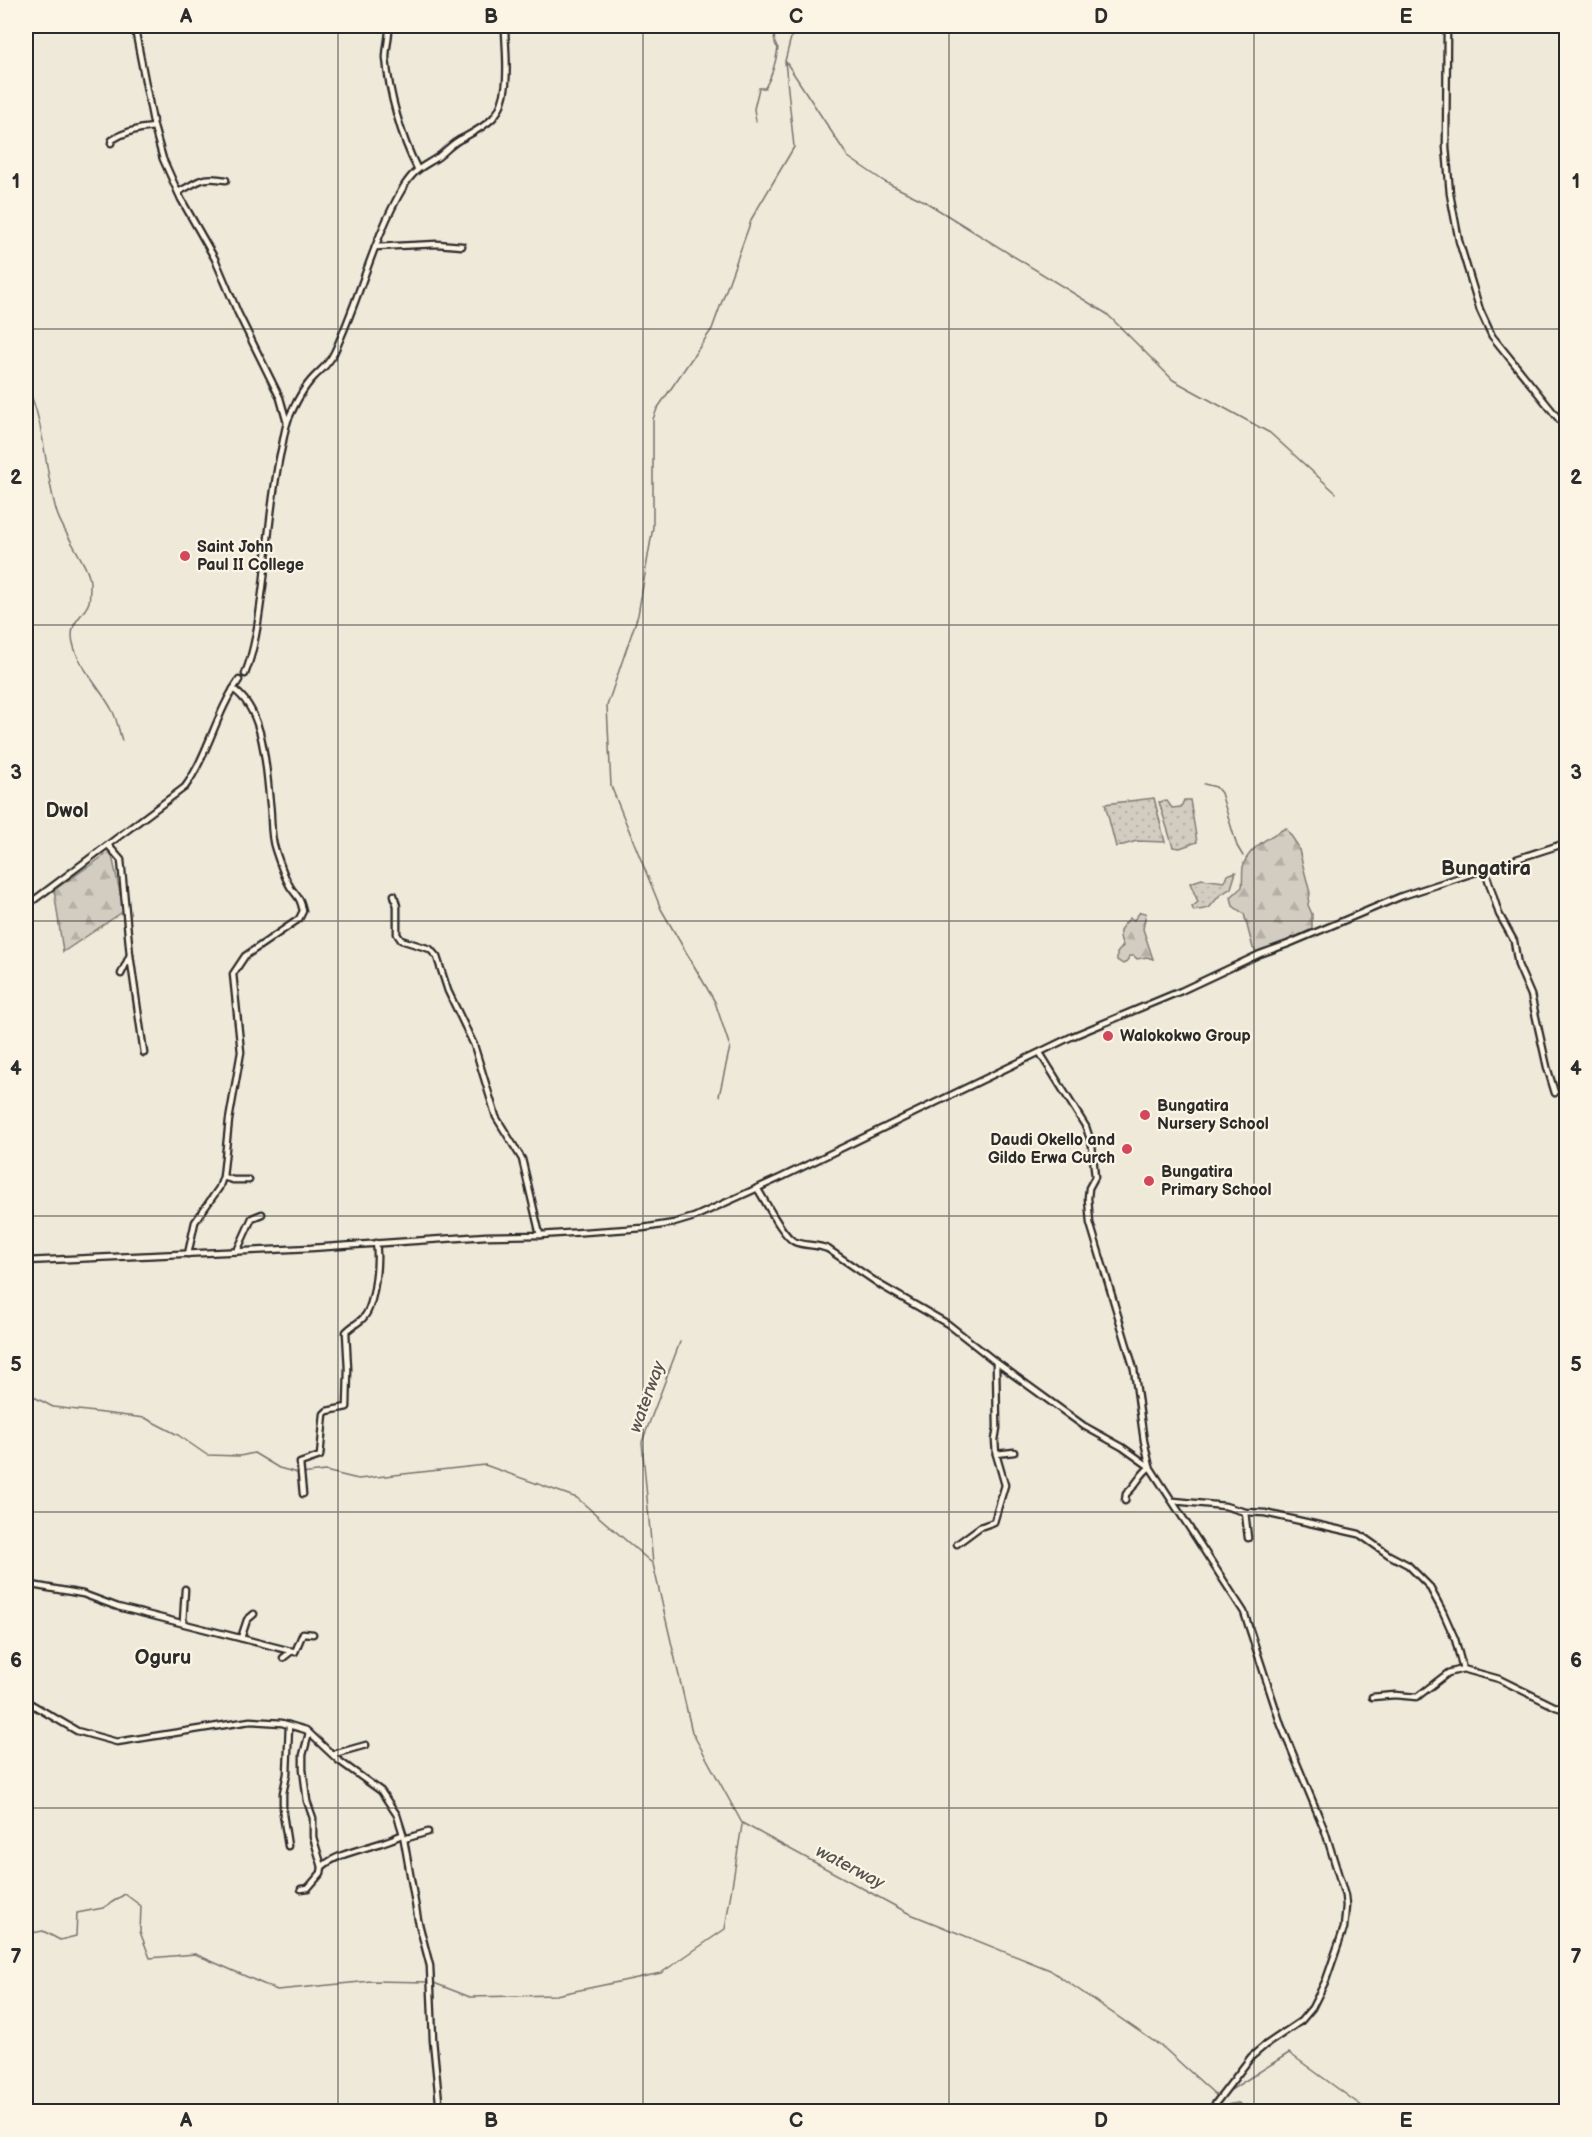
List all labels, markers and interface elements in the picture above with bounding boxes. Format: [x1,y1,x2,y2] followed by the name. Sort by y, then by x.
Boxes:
[179,5,193,29] text: A
[484,5,498,29] text: B
[789,5,803,29] text: C
[1094,5,1108,29] text: D
[1400,5,1413,29] text: E
[12,170,20,194] text: 1
[1572,170,1580,194] text: 1
[10,466,22,490] text: 2
[1570,466,1582,490] text: 2
[197,538,304,575] place label: Saint John Paul II College
[178,549,192,563] marker: Saint John Paul II College
[10,761,22,785] text: 3
[1570,761,1582,785] text: 3
[45,799,89,823] district label: Dwol
[1441,857,1531,881] district label: Bungatira
[1120,1027,1251,1046] place label: Walokokwo Group
[1101,1029,1115,1043] marker: Walokokwo Group
[10,1057,22,1081] text: 4
[1570,1057,1582,1081] text: 4
[1157,1097,1269,1134] place label: Bungatira Nursery School
[1138,1108,1152,1122] marker: Bungatira Nursery School
[988,1131,1115,1168] place label: Daudi Okello and Gildo Erwa Curch
[1120,1142,1134,1156] marker: Daudi Okello and Gildo Erwa Curch
[1161,1163,1271,1200] place label: Bungatira Primary School
[1142,1174,1156,1188] marker: Bungatira Primary School
[10,1353,22,1377] text: 5
[1570,1353,1582,1377] text: 5
[624,1358,670,1436] water label: waterway
[135,1646,191,1670] district label: Oguru
[10,1649,22,1673] text: 6
[1570,1649,1582,1673] text: 6
[812,1840,889,1894] water label: waterway
[10,1945,22,1969] text: 7
[1570,1945,1582,1969] text: 7
[179,2109,193,2133] text: A
[484,2109,498,2133] text: B
[789,2109,803,2133] text: C
[1094,2109,1108,2133] text: D
[1400,2109,1413,2133] text: E

